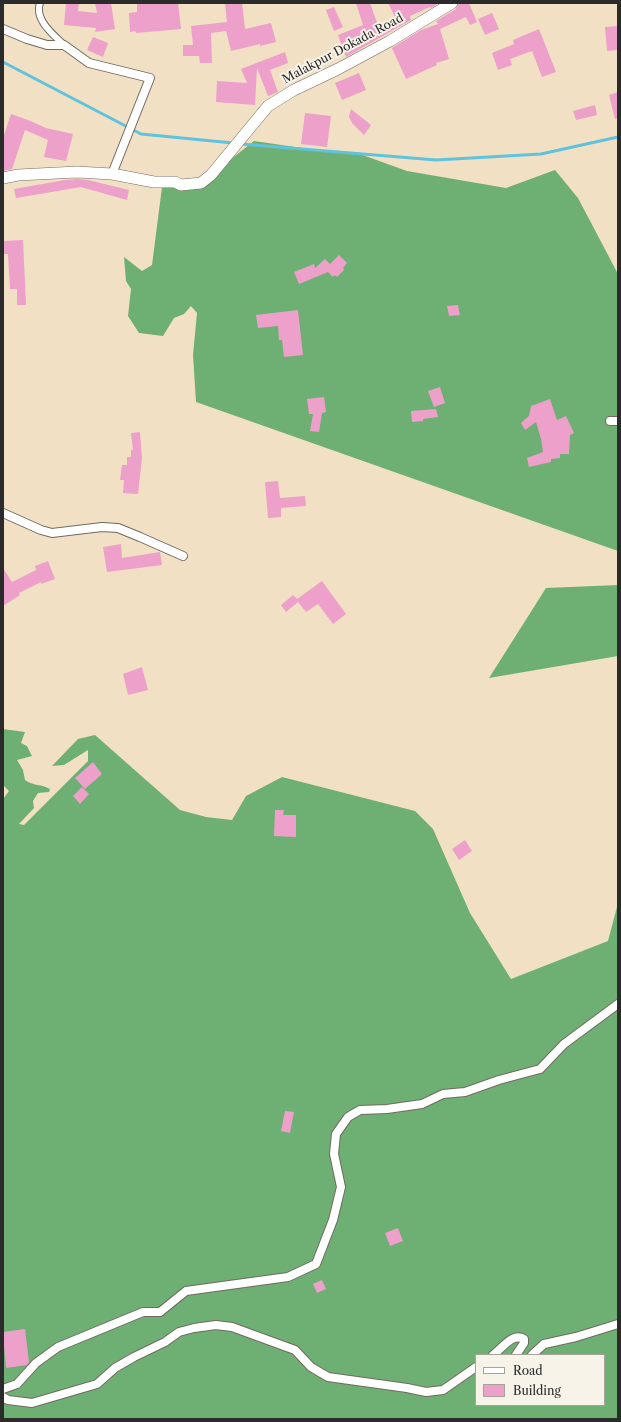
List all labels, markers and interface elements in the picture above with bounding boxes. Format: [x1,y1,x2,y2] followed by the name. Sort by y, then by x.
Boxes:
[280,11,406,87] street label: Malakpur Dokada Road
[475,1354,605,1406] legend
[513,1363,543,1378] text: Road
[513,1383,561,1398] text: Building

